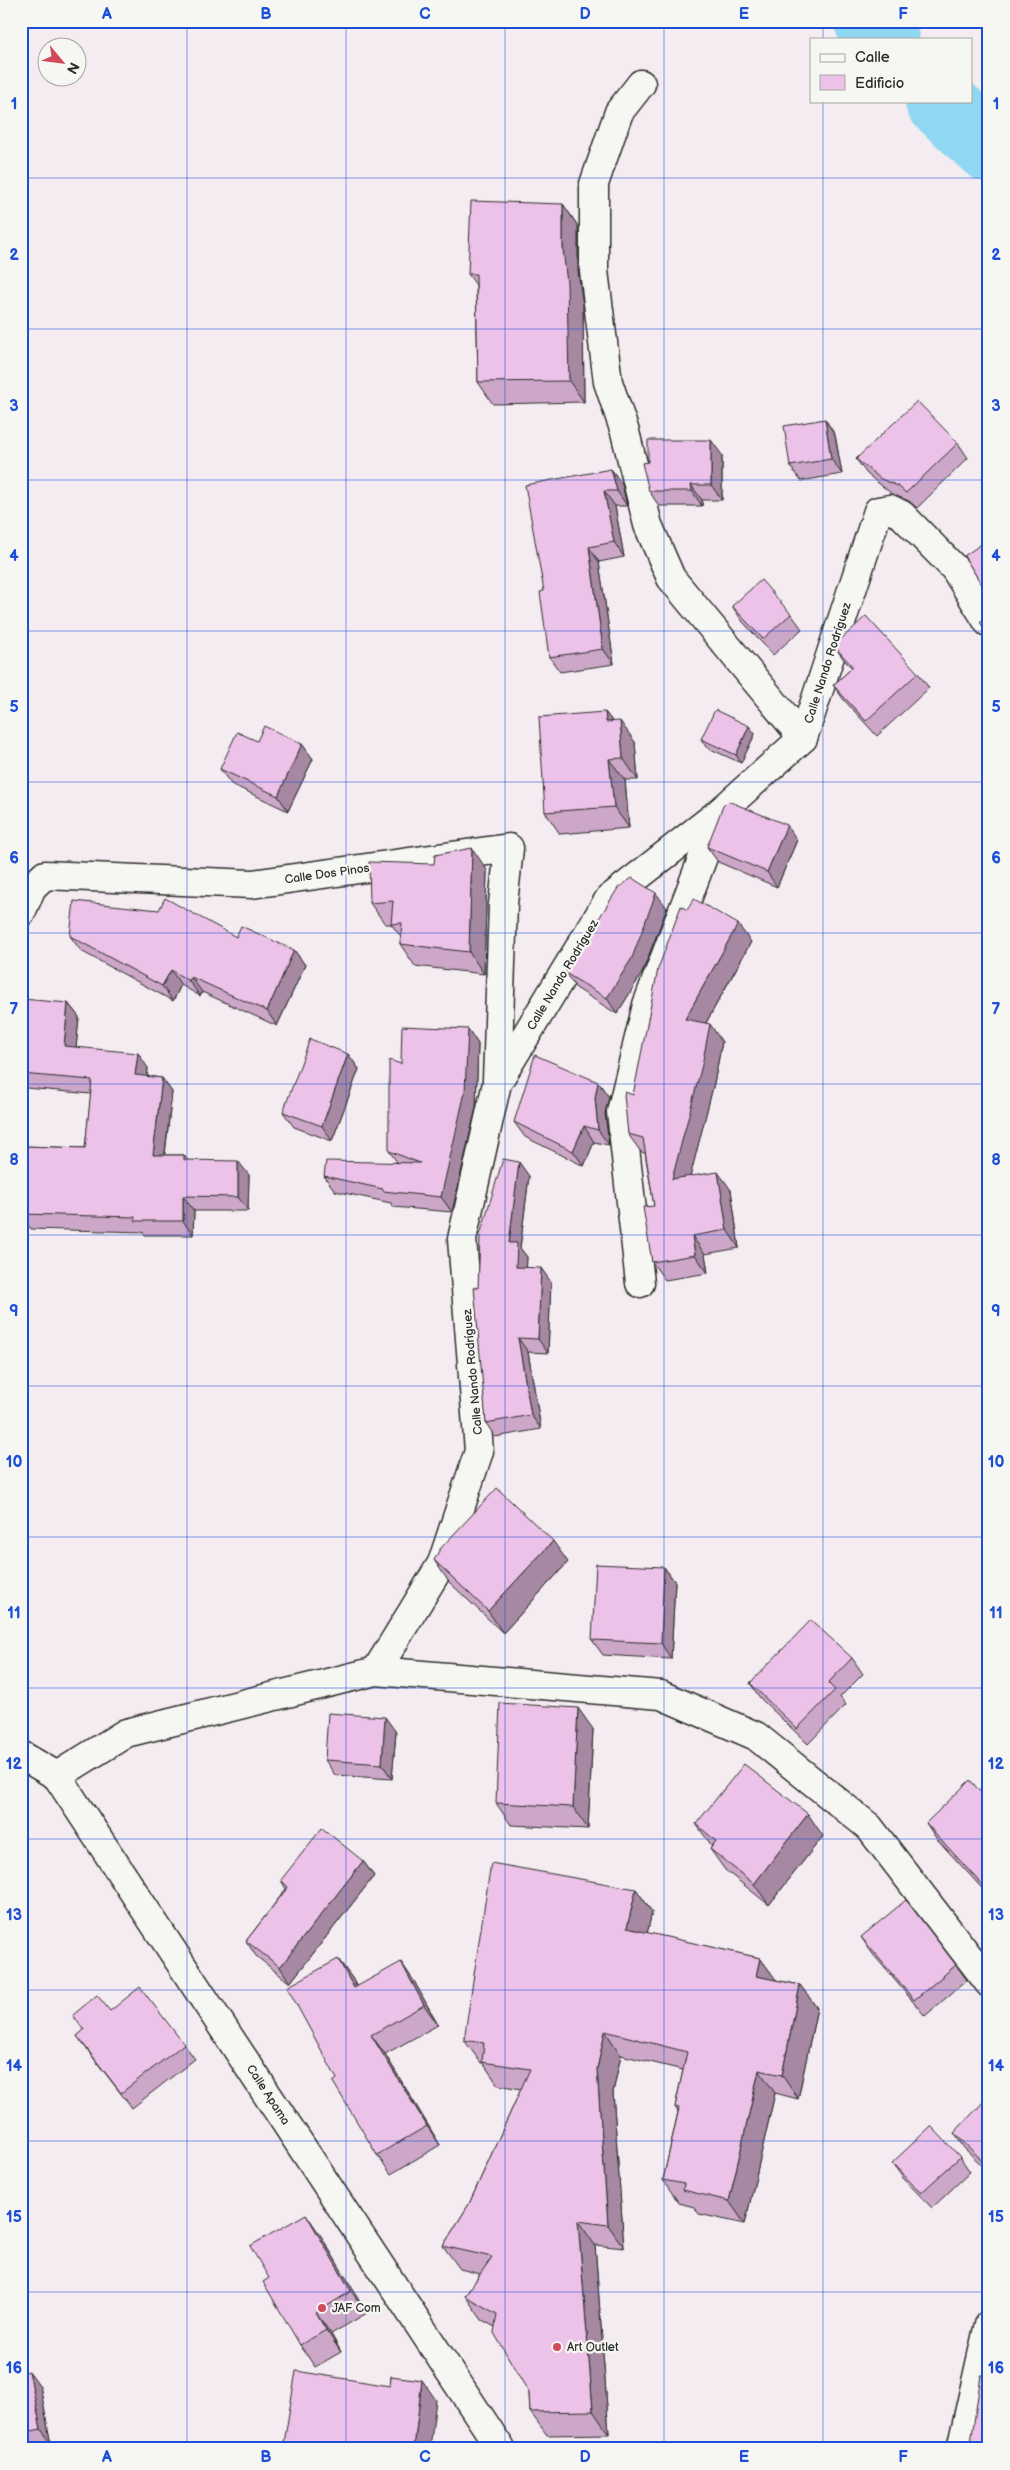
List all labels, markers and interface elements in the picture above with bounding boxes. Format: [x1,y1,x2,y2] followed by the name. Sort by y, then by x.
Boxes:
[101,5,112,24] text: A
[260,5,272,24] text: B
[419,5,431,24] text: C
[579,5,591,24] text: D
[739,5,749,24] text: E
[898,5,908,24] text: F
[38,38,88,88] north arrow
[810,38,972,102] legend
[855,48,890,67] text: Calle
[63,59,83,77] text: N
[855,74,904,93] text: Edificio
[11,95,17,114] text: 1
[993,95,999,114] text: 1
[9,246,19,265] text: 2
[991,246,1001,265] text: 2
[9,397,19,416] text: 3
[991,397,1001,416] text: 3
[9,547,19,566] text: 4
[991,547,1001,566] text: 4
[801,600,855,725] street label: Calle Nando Rodríguez
[9,698,19,717] text: 5
[991,698,1001,717] text: 5
[9,849,19,868] text: 6
[991,849,1001,868] text: 6
[284,861,370,887] street label: Calle Dos Pinos
[524,917,602,1033] street label: Calle Nando Rodríguez
[10,1000,19,1019] text: 7
[992,1000,1001,1019] text: 7
[9,1151,19,1170] text: 8
[991,1151,1001,1170] text: 8
[9,1302,19,1321] text: 9
[991,1302,1001,1321] text: 9
[460,1308,486,1436] street label: Calle Nando Rodríguez
[6,1453,22,1472] text: 10
[988,1453,1004,1472] text: 10
[7,1604,21,1623] text: 11
[989,1604,1003,1623] text: 11
[6,1755,23,1774] text: 12
[988,1755,1005,1774] text: 12
[6,1906,22,1925] text: 13
[988,1906,1004,1925] text: 13
[6,2057,23,2076] text: 14
[988,2057,1005,2076] text: 14
[243,2062,293,2128] street label: Calle Apama
[6,2208,22,2227] text: 15
[988,2208,1004,2227] text: 15
[332,2301,381,2316] place label: JAF Com
[316,2302,328,2314] marker: JAF Com
[567,2340,619,2355] place label: Art Outlet
[551,2341,563,2353] marker: Art Outlet
[6,2359,23,2378] text: 16
[988,2359,1005,2378] text: 16
[101,2448,112,2467] text: A
[260,2448,272,2467] text: B
[419,2448,431,2467] text: C
[579,2448,591,2467] text: D
[739,2448,749,2467] text: E
[898,2448,908,2467] text: F

